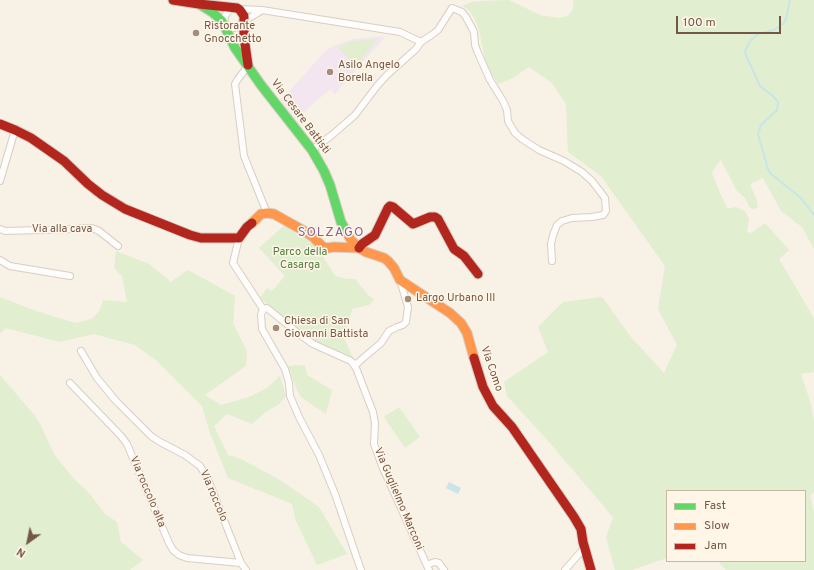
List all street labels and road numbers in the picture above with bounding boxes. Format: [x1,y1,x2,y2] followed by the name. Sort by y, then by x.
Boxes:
[268,77,332,157] street label: Via Cesare Battisti
[32,223,92,237] street label: Via alla cava
[477,345,505,393] street label: Via Como
[370,446,426,552] street label: Via Guglielmo Marconi
[126,454,168,530] street label: Via roccolo alta
[196,468,230,524] street label: Via roccolo

